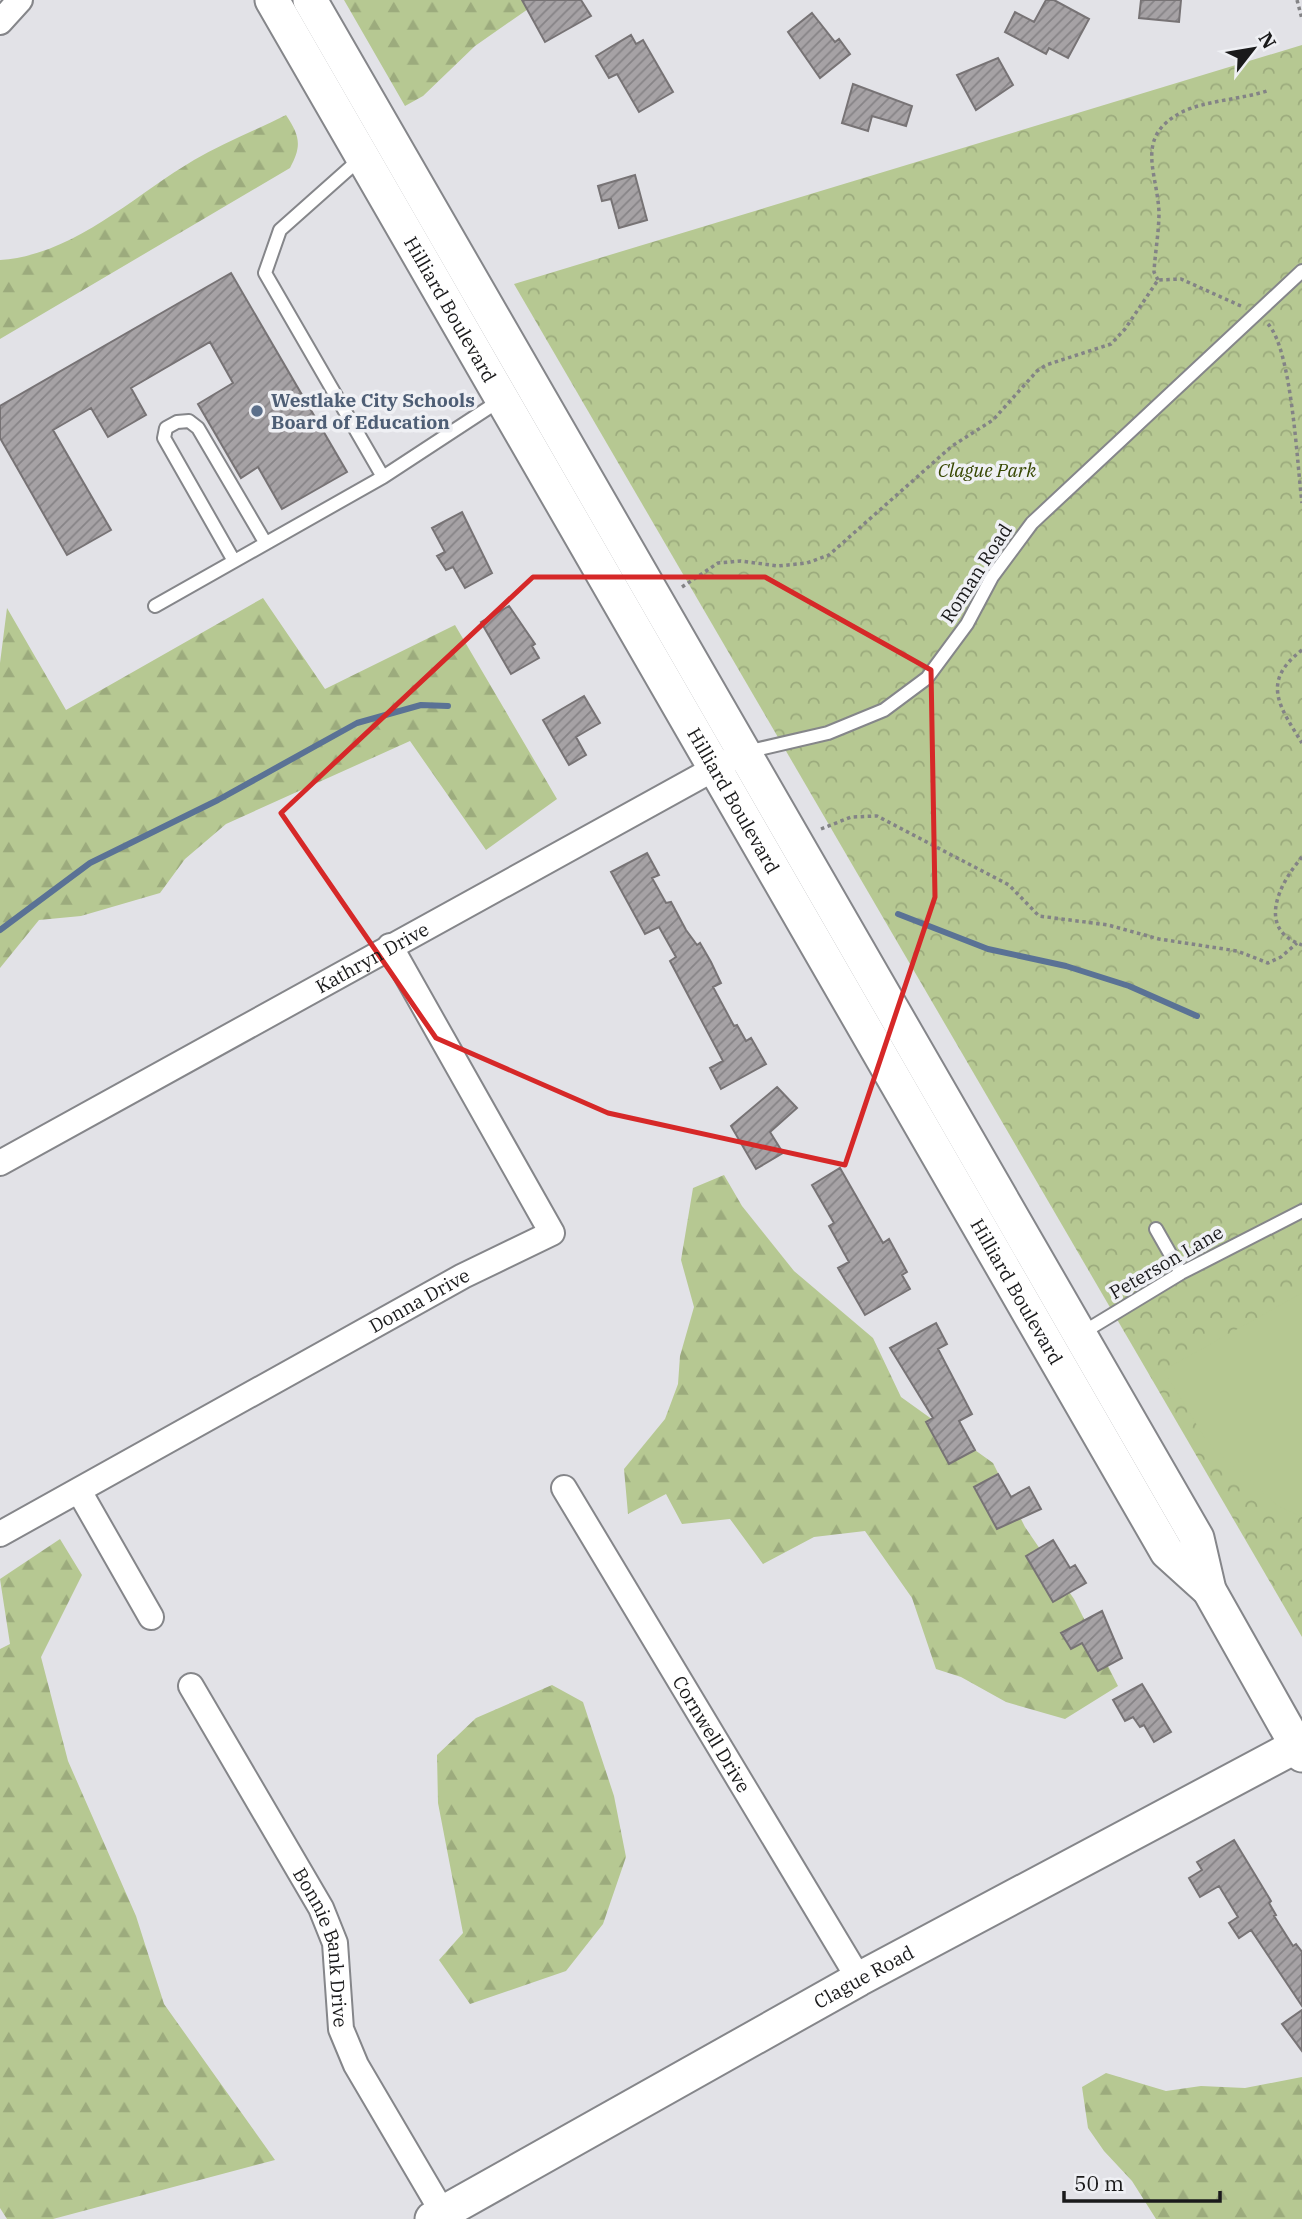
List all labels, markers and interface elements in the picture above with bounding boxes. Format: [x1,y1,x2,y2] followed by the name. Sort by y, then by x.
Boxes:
[1218,14,1288,84] north arrow
[1253,28,1282,53] text: N
[399,232,502,387] street label: Hilliard Boulevard
[271,388,475,434] place label: Westlake City Schools Board of Education
[249,403,265,419] marker: Westlake City Schools Board of Education
[938,458,1037,482] park label: Clague Park
[935,519,1017,627] street label: Roman Road
[682,723,785,878] street label: Hilliard Boulevard
[311,917,433,998] street label: Kathryn Drive
[965,1214,1068,1369] street label: Hilliard Boulevard
[1105,1220,1227,1304] street label: Peterson Lane
[365,1263,473,1338] street label: Donna Drive
[668,1671,756,1797] street label: Cornwell Drive
[288,1863,353,2028] street label: Bonnie Bank Drive
[810,1940,918,2014] street label: Clague Road
[1064,2160,1220,2204] scale bar
[1074,2169,1124,2197] text: 50 m

